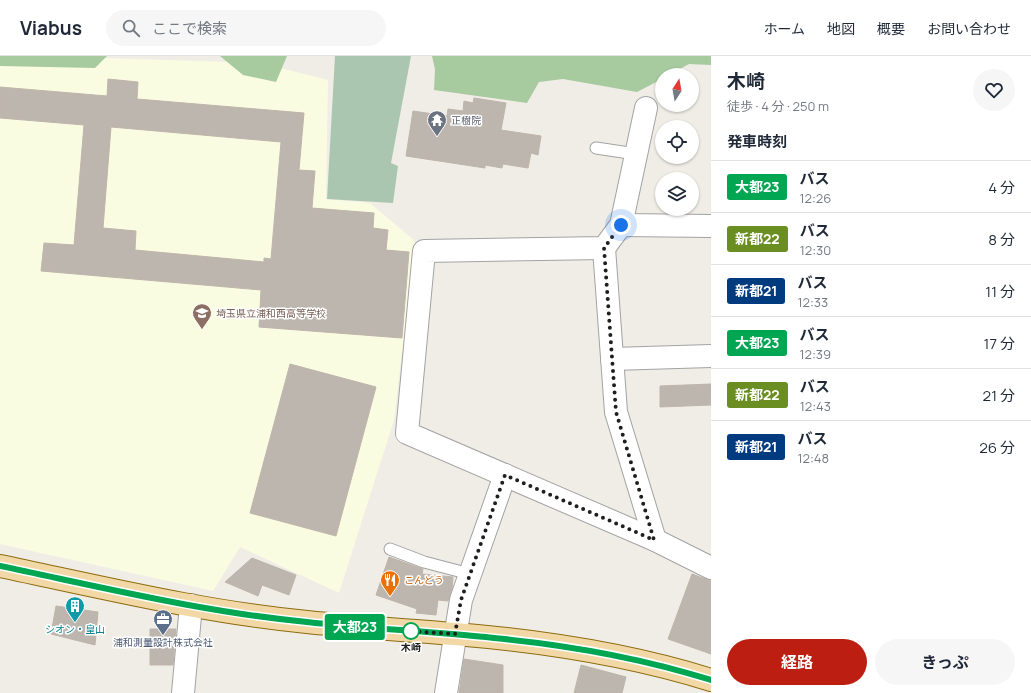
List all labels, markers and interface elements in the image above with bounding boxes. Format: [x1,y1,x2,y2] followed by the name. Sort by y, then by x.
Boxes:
[106,10,386,46] search box
[20,15,82,41] text: Viabus
[120,17,142,39] icon: search
[152,18,227,39] text: ここで検索
[763,19,805,38] text: ホーム
[827,19,855,38] text: 地図
[877,19,905,38] text: 概要
[927,19,1011,38] text: お問い合わせ
[655,68,699,112] north arrow
[655,68,699,216] map controls
[727,68,765,94] text: 木崎
[973,69,1015,111] button: heart
[727,97,829,115] text: 徒歩 · 4 分 · 250 m
[426,109,448,137] temple icon: 正樹院
[451,113,481,127] place label: 正樹院
[655,120,699,164] button: locate
[727,131,787,152] text: 発車時刻
[799,168,830,189] text: バス
[655,172,699,216] button: layers
[735,177,779,196] text: 大都23
[988,177,1015,198] text: 4 分
[799,189,831,207] text: 12:26
[611,215,631,235] your location
[800,220,830,241] text: バス
[735,229,780,248] text: 新都22
[988,229,1015,250] text: 8 分
[800,241,831,259] text: 12:30
[797,272,828,293] text: バス
[735,281,777,300] text: 新都21
[985,281,1015,302] text: 11 分
[797,293,828,311] text: 12:33
[191,302,213,330] school or university icon: 埼玉県立浦和西高等学校
[216,306,326,320] place label: 埼玉県立浦和西高等学校
[799,324,830,345] text: バス
[735,333,779,352] text: 大都23
[984,333,1015,354] text: 17 分
[799,345,831,363] text: 12:39
[800,376,830,397] text: バス
[735,385,780,404] text: 新都22
[983,385,1015,406] text: 21 分
[800,397,831,415] text: 12:43
[797,428,828,449] text: バス
[735,437,777,456] text: 新都21
[979,437,1015,458] text: 26 分
[797,449,829,467] text: 12:48
[379,569,401,597] restaurant icon: こんどう
[404,573,444,587] place label: こんどう
[64,595,86,623] building icon: シオン・皇山
[152,608,174,636] office icon: 浦和測量設計株式会社
[327,614,383,640] line badge: 大都23
[333,617,377,636] text: 大都23
[45,622,105,636] place label: シオン・皇山
[402,622,420,640] marker: 木崎
[113,635,213,649] place label: 浦和測量設計株式会社
[727,639,867,685] button: 経路
[875,639,1015,685] button: きっぷ
[400,640,421,654] place label: 木崎

